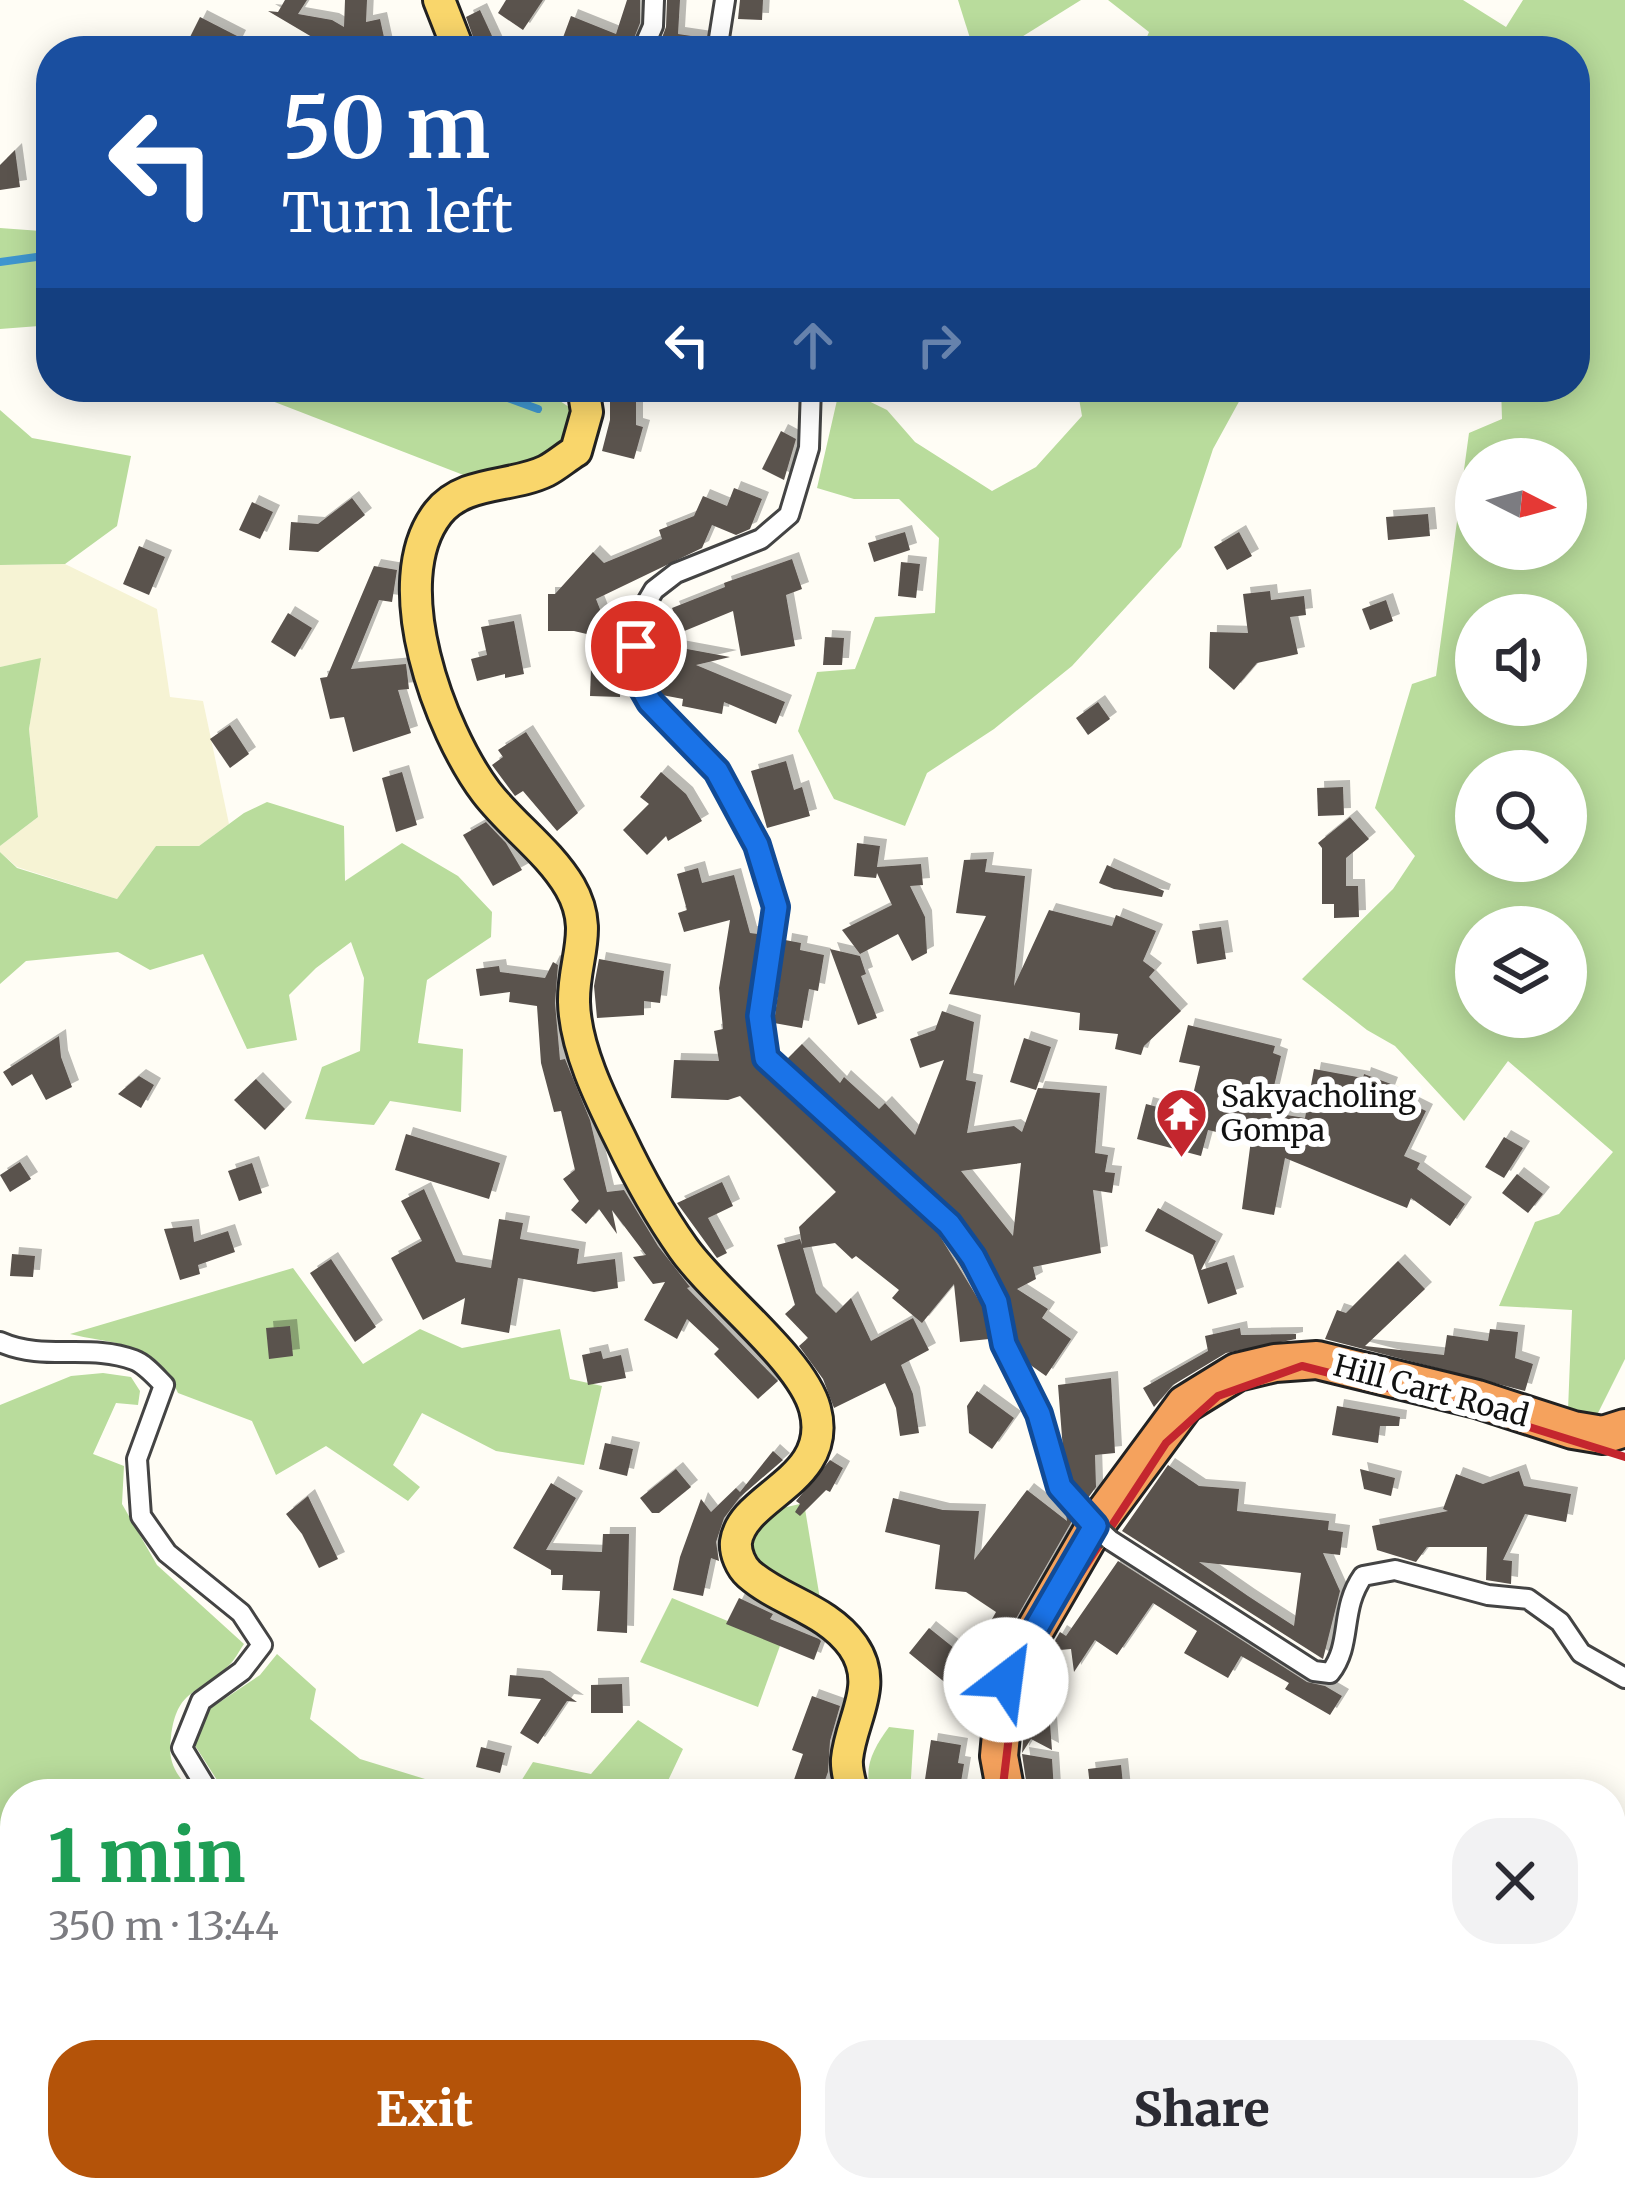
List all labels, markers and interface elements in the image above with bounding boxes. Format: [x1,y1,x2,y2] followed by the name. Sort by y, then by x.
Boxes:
[282,75,490,181] text: 50 m
[84,84,240,240] icon: left
[282,179,513,247] text: Turn left
[654,312,720,378] icon: left
[780,312,846,378] icon: ahead
[906,312,972,378] icon: right
[1455,438,1587,570] north arrow
[1455,438,1587,1038] map controls
[1455,594,1587,726] button: sound
[585,595,687,697] pin
[603,613,669,679] icon: arrive
[1455,750,1587,882] button: search
[1455,906,1587,1038] button: layers
[1221,1077,1416,1149] place label: Sakyacholing Gompa
[1154,1086,1210,1160] temple icon: Sakyacholing Gompa
[1330,1346,1533,1434] street label: Hill Cart Road
[943,1617,1069,1743] position arrow
[48,1811,245,1902] text: 1 min
[1452,1818,1578,1944] button: close
[48,1902,279,1951] text: 350 m · 13:44
[48,2040,801,2178] button: Exit
[825,2040,1578,2178] button: Share

